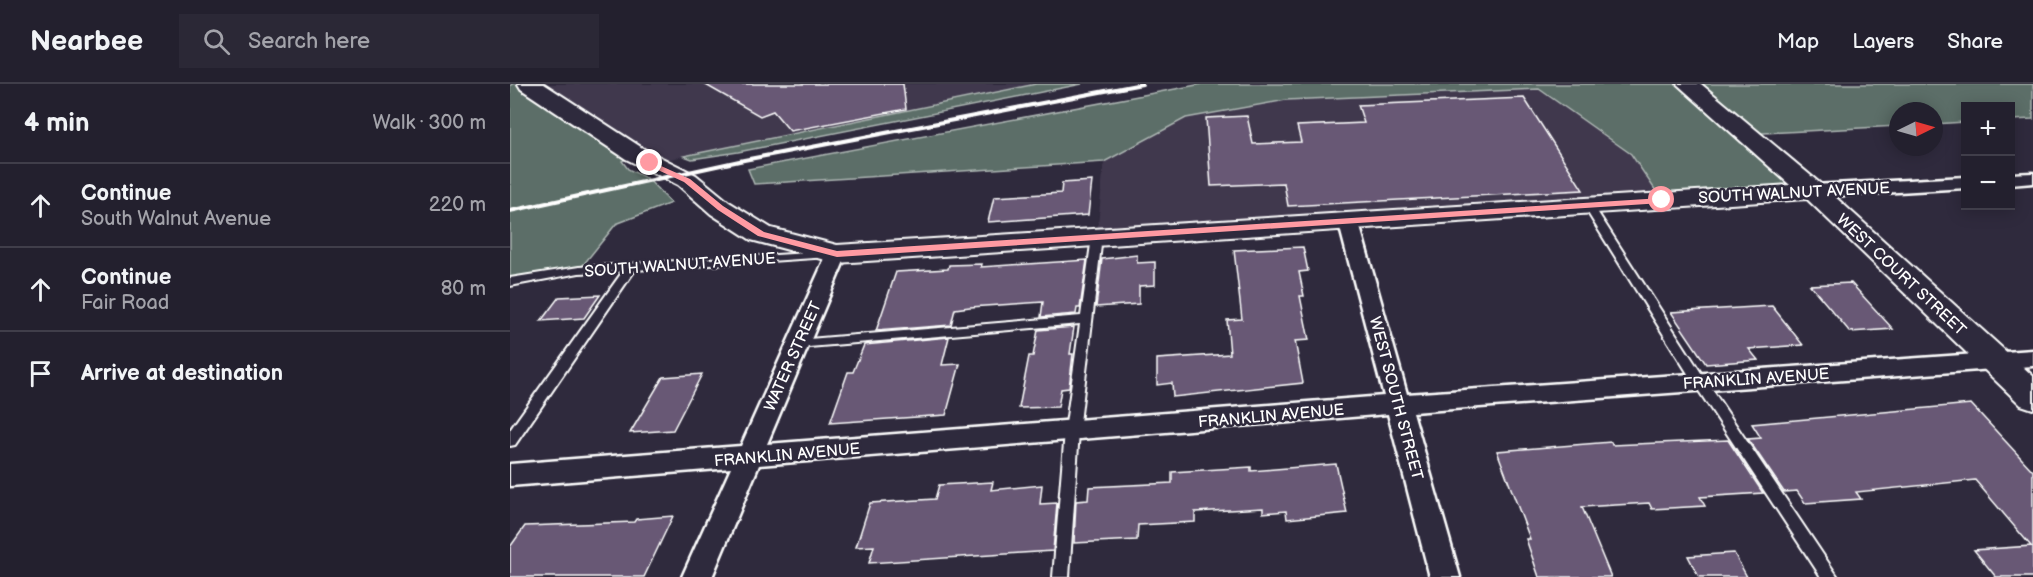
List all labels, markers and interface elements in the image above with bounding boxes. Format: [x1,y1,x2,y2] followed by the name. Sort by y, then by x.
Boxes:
[179,14,599,68] search box
[30,25,143,58] text: Nearbee
[200,25,233,58] icon: search
[248,28,370,55] text: Search here
[1777,29,1819,54] text: Map
[1852,29,1914,54] text: Layers
[1947,29,2003,54] text: Share
[1889,102,1943,156] north arrow
[1961,102,2015,210] map controls
[1961,102,2015,156] button: +
[24,108,89,139] text: 4 min
[373,111,486,135] text: Walk · 300 m
[636,149,662,175] route end
[1961,156,2015,210] button: −
[1698,179,1890,208] street label: SOUTH WALNUT AVENUE
[81,180,171,207] text: Continue
[1648,186,1674,212] route start
[24,189,57,222] icon: ahead
[429,193,486,217] text: 220 m
[81,207,271,231] text: South Walnut Avenue
[1832,210,1970,340] street label: WEST COURT STREET
[584,249,776,282] street label: SOUTH WALNUT AVENUE
[81,264,171,291] text: Continue
[24,273,57,306] icon: ahead
[441,277,486,301] text: 80 m
[81,291,169,315] text: Fair Road
[761,298,826,414] street label: WATER STREET
[1365,315,1427,482] street label: WEST SOUTH STREET
[24,357,57,390] icon: arrive
[81,360,283,387] text: Arrive at destination
[1682,365,1830,394] street label: FRANKLIN AVENUE
[1197,401,1345,432] street label: FRANKLIN AVENUE
[713,440,861,471] street label: FRANKLIN AVENUE

